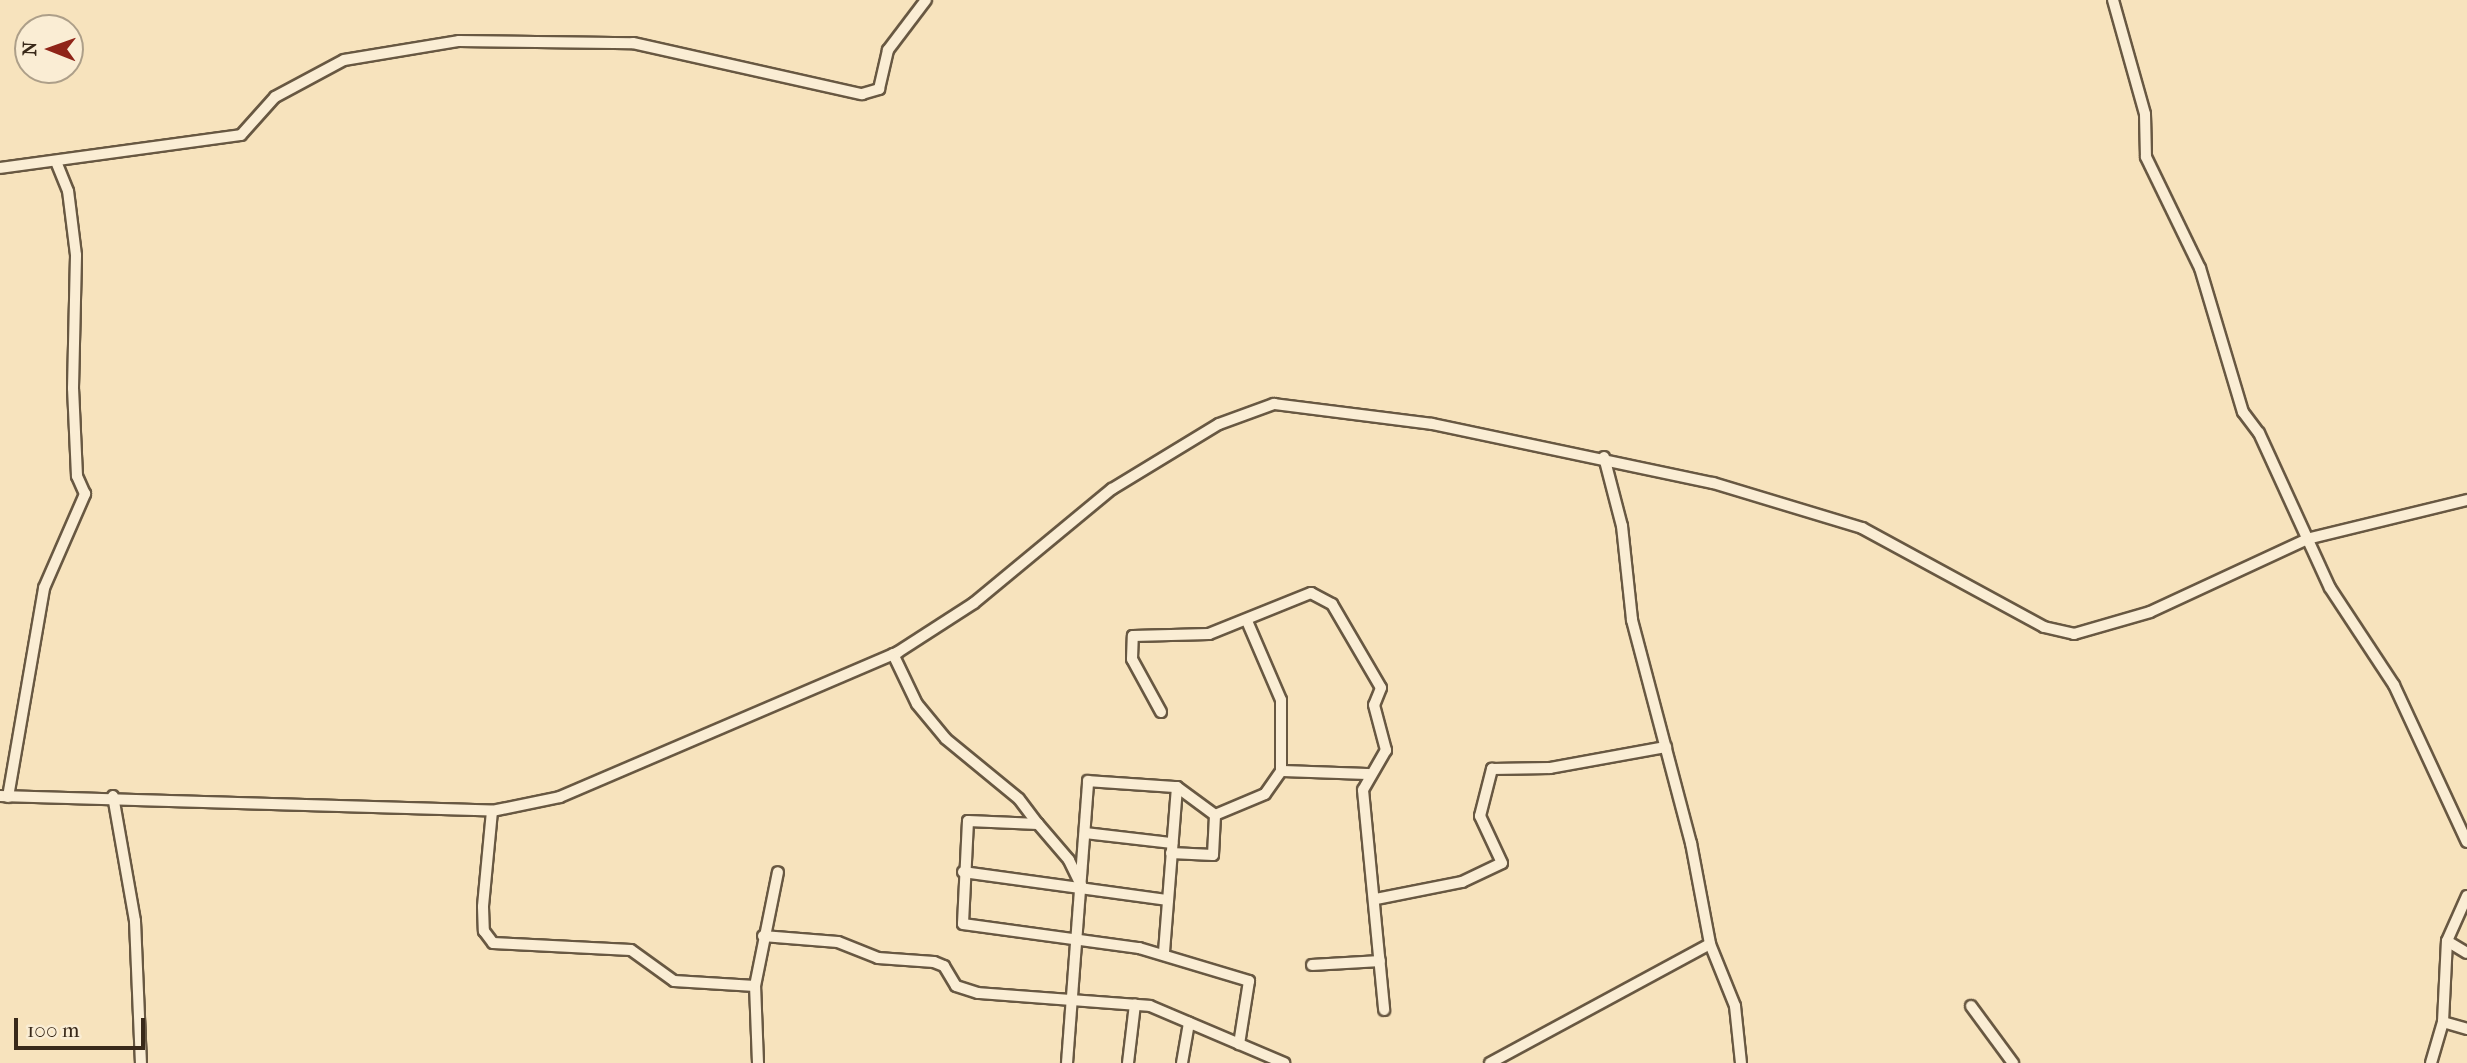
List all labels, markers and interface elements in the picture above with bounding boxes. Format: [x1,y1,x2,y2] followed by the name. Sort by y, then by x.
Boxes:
[14,14,84,84] north arrow
[19,41,41,56] text: N
[18,1004,149,1048] scale bar
[27,1018,80,1042] text: 100 m

